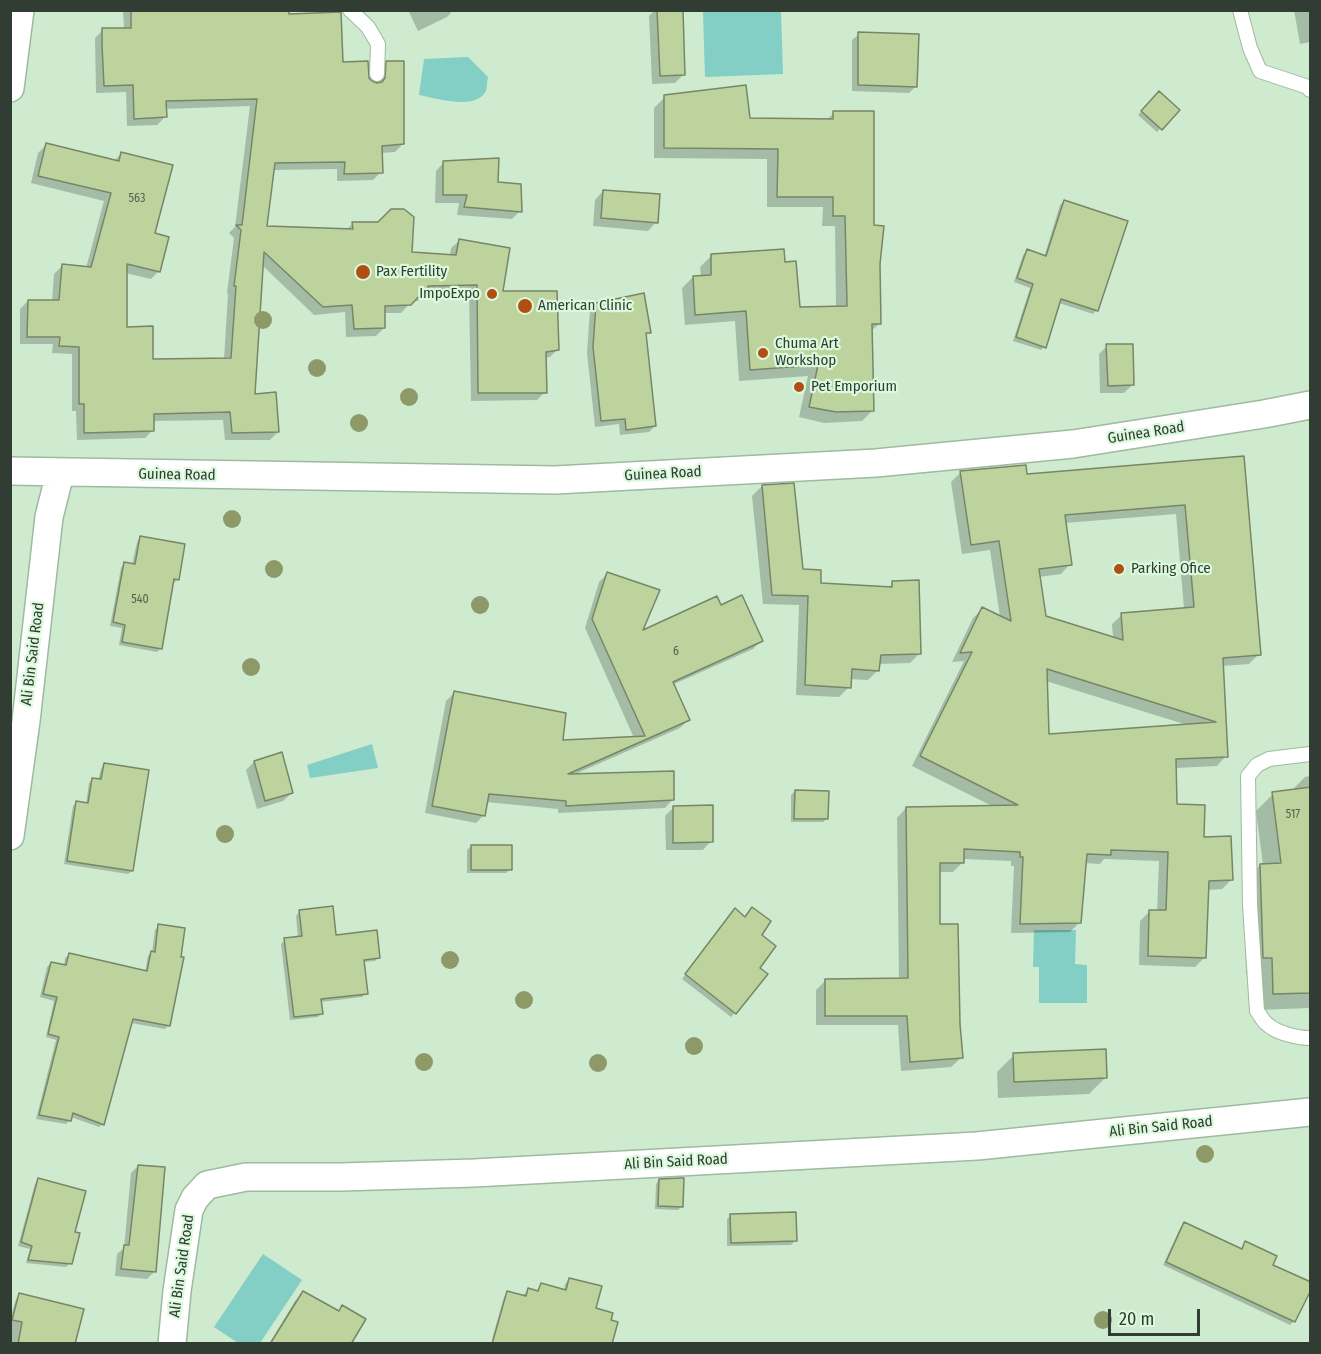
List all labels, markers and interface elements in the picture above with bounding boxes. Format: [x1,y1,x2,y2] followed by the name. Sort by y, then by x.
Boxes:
[129,192,145,206] house number: 563
[354,263,372,281] marker: Pax Fertility
[376,263,447,281] place label: Pax Fertility
[419,285,480,303] place label: ImpoExpo
[485,287,499,301] marker: ImpoExpo
[516,297,534,315] marker: American Clinic
[538,297,632,315] place label: American Clinic
[775,335,839,370] place label: Chuma Art Workshop
[756,346,770,360] marker: Chuma Art Workshop
[811,378,897,396] place label: Pet Emporium
[792,380,806,394] marker: Pet Emporium
[1106,418,1186,448] street label: Guinea Road
[624,463,702,485] street label: Guinea Road
[138,465,216,485] street label: Guinea Road
[1131,560,1211,578] place label: Parking Ofice
[1112,562,1126,576] marker: Parking Ofice
[131,593,149,607] house number: 540
[18,601,48,707] street label: Ali Bin Said Road
[673,645,679,659] house number: 6
[1286,808,1300,822] house number: 517
[1108,1113,1214,1141] street label: Ali Bin Said Road
[624,1150,728,1174] street label: Ali Bin Said Road
[166,1213,198,1319] street label: Ali Bin Said Road
[1111,1297,1202,1335] scale bar
[1119,1308,1154,1330] text: 20 m

